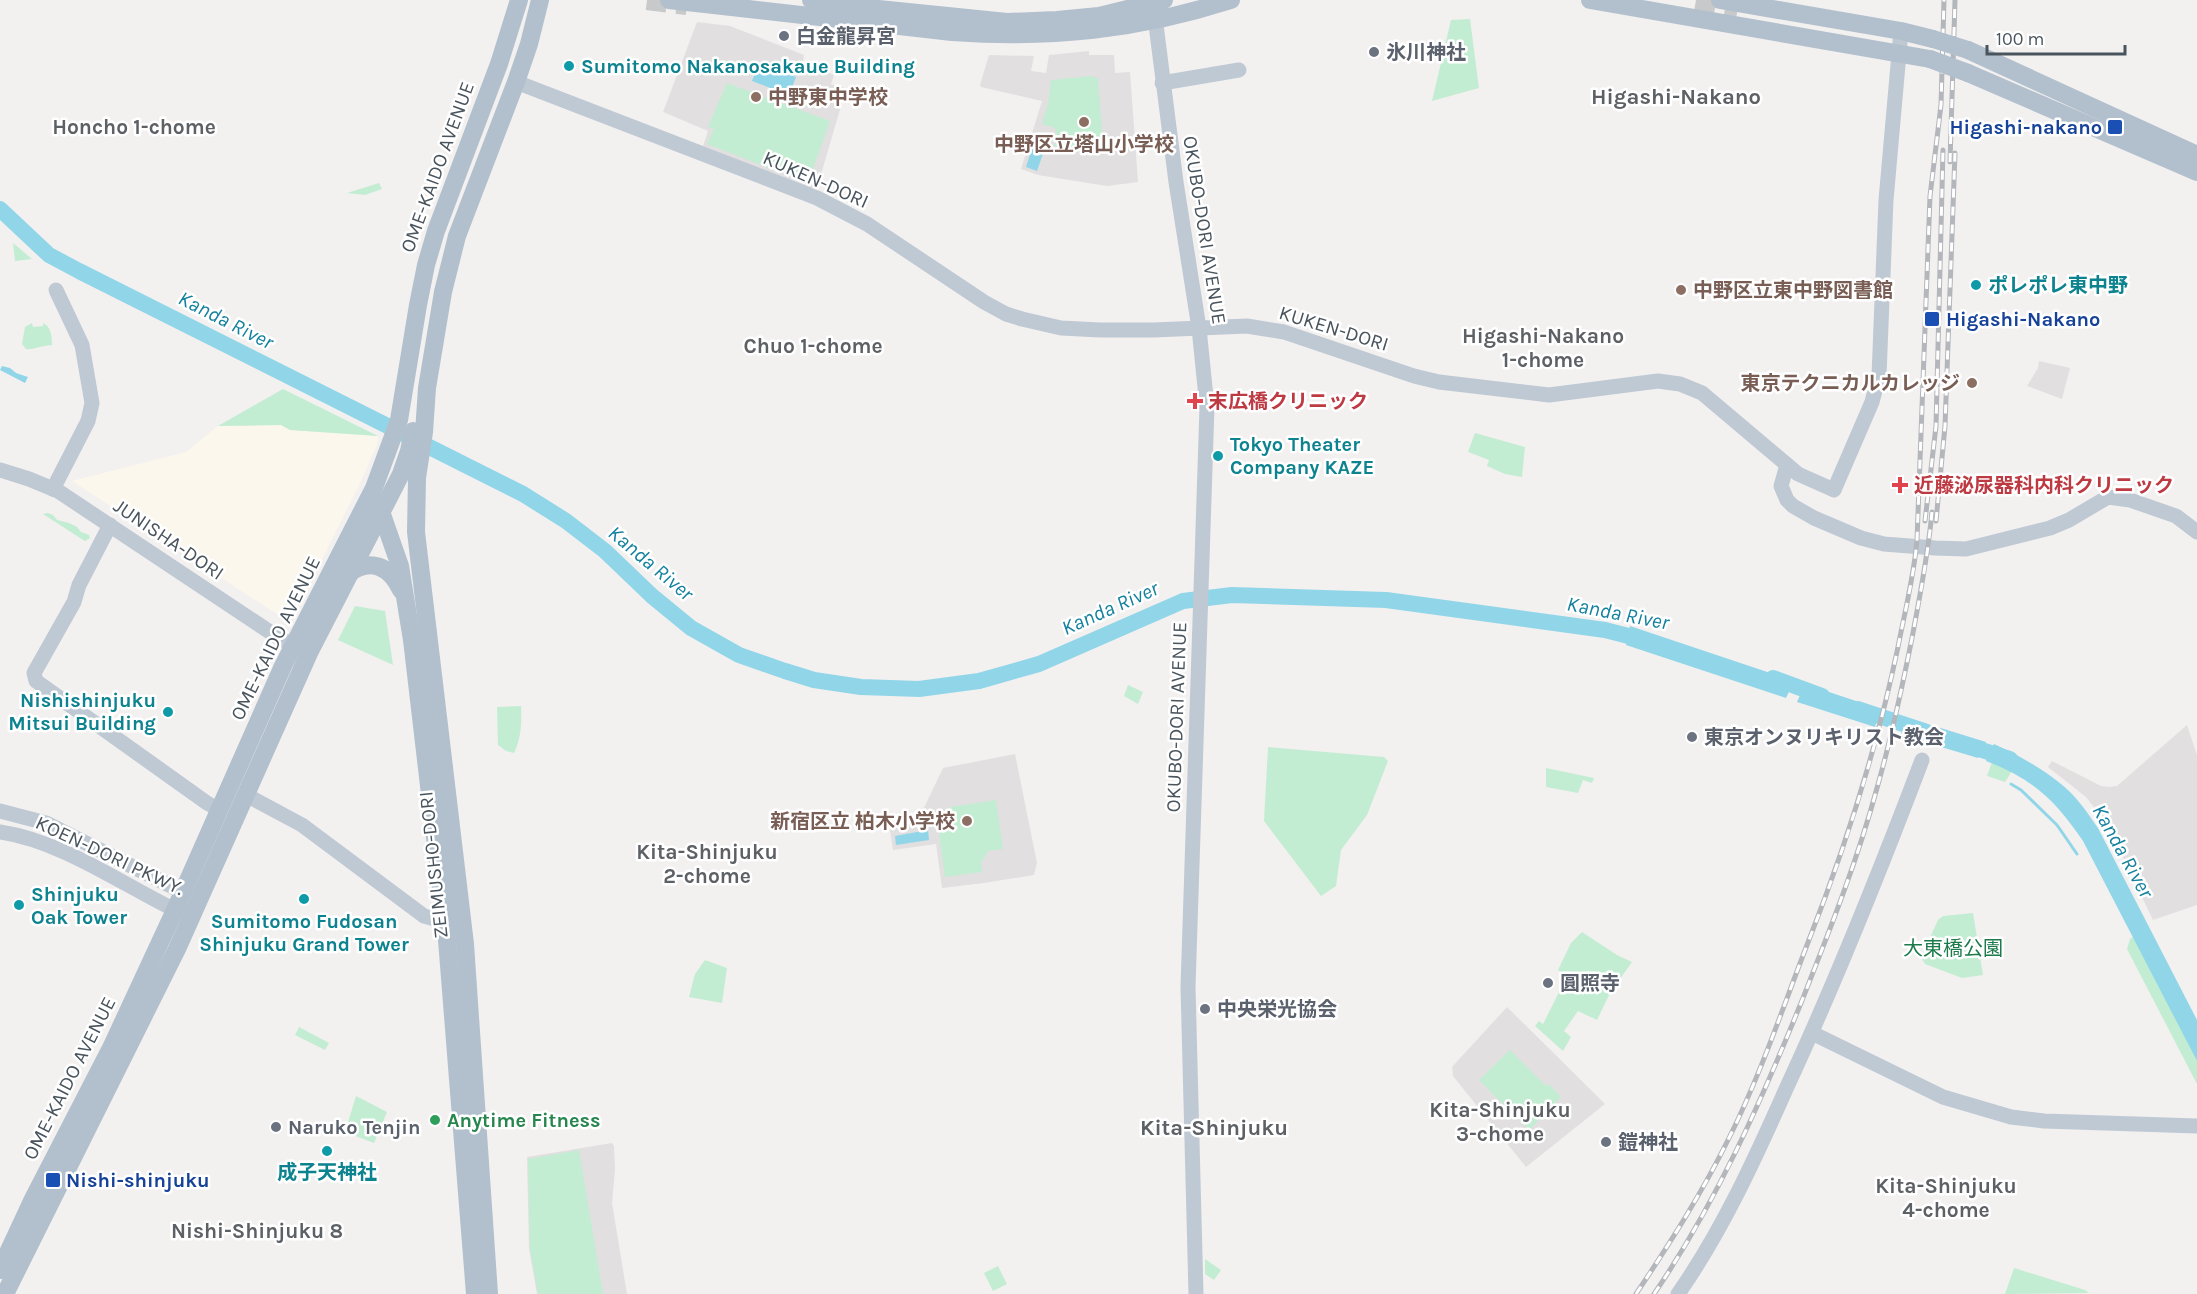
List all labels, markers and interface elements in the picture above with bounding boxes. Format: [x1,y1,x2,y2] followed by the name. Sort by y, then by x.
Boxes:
[1987,18,2125,56] scale bar
[796,25,896,48] place label: 白金龍昇宮
[1996,28,2044,50] text: 100 m
[777,29,791,43] marker: 白金龍昇宮
[1386,41,1466,64] place label: 氷川神社
[1367,45,1381,59] marker: 氷川神社
[581,55,915,78] place label: Sumitomo Nakanosakaue Building
[562,59,576,73] marker: Sumitomo Nakanosakaue Building
[396,79,479,255] street label: OME-KAIDO AVENUE
[1591,84,1761,110] district label: Higashi-Nakano
[768,86,888,109] place label: 中野東中学校
[749,90,763,104] marker: 中野東中学校
[52,115,216,139] district label: Honcho 1-chome
[1077,115,1091,129] marker: 中野区立塔山小学校
[1949,116,2102,139] place label: Higashi-nakano
[2106,118,2124,136] marker: Higashi-nakano
[994,133,1174,156] place label: 中野区立塔山小学校
[1178,134,1231,326] street label: OKUBO-DORI AVENUE
[759,146,872,213] street label: KUKEN-DORI
[1988,274,2128,297] place label: ポレポレ東中野
[1969,278,1983,292] marker: ポレポレ東中野
[1693,279,1893,302] place label: 中野区立東中野図書館
[1674,283,1688,297] marker: 中野区立東中野図書館
[174,286,278,355] water label: Kanda River
[1276,301,1391,356] street label: KUKEN-DORI
[1946,308,2100,331] place label: Higashi-Nakano
[1923,310,1941,328] marker: Higashi-Nakano
[1462,324,1624,372] district label: Higashi-Nakano 1-chome
[743,334,883,358] district label: Chuo 1-chome
[1741,372,1960,395] place label: 東京テクニカルカレッジ
[1965,376,1979,390] marker: 東京テクニカルカレッジ
[1208,390,1368,413] place label: 末広橋クリニック
[1186,392,1204,410] marker: 末広橋クリニック
[1230,433,1374,479] place label: Tokyo Theater Company KAZE
[1211,449,1225,463] marker: Tokyo Theater Company KAZE
[1914,474,2174,497] place label: 近藤泌尿器科内科クリニック
[1891,476,1909,494] marker: 近藤泌尿器科内科クリニック
[109,494,228,585] street label: JUNISHA-DORI
[604,521,699,606] water label: Kanda River
[226,552,325,724] street label: OME-KAIDO AVENUE
[1058,576,1163,640] water label: Kanda River
[1565,591,1672,635] water label: Kanda River
[1162,621,1191,813] street label: OKUBO-DORI AVENUE
[8,689,156,735] place label: Nishishinjuku Mitsui Building
[161,705,175,719] marker: Nishishinjuku Mitsui Building
[1704,726,1944,749] place label: 東京オンヌリキリスト教会
[1685,730,1699,744] marker: 東京オンヌリキリスト教会
[414,790,453,940] street label: ZEIMUSHO-DORI
[2087,800,2159,903] water label: Kanda River
[770,810,955,833] place label: 新宿区立 柏木小学校
[32,811,188,900] street label: KOEN-DORI PKWY.
[960,814,974,828] marker: 新宿区立 柏木小学校
[636,840,778,888] district label: Kita-Shinjuku 2-chome
[31,883,127,929] place label: Shinjuku Oak Tower
[297,892,311,906] marker: Sumitomo Fudosan Shinjuku Grand Tower
[12,898,26,912] marker: Shinjuku Oak Tower
[199,910,409,956] place label: Sumitomo Fudosan Shinjuku Grand Tower
[1903,937,2003,960] park label: 大東橋公園
[1560,972,1620,995] place label: 圓照寺
[1541,976,1555,990] marker: 圓照寺
[18,993,120,1163] street label: OME-KAIDO AVENUE
[1217,998,1337,1021] place label: 中央栄光協会
[1198,1002,1212,1016] marker: 中央栄光協会
[1429,1098,1571,1146] district label: Kita-Shinjuku 3-chome
[447,1109,601,1132] place label: Anytime Fitness
[428,1113,442,1127] marker: Anytime Fitness
[1140,1115,1288,1141] district label: Kita-Shinjuku
[288,1116,420,1139] place label: Naruko Tenjin
[269,1120,283,1134] marker: Naruko Tenjin
[1618,1131,1678,1154] place label: 鎧神社
[1599,1135,1613,1149] marker: 鎧神社
[320,1144,334,1158] marker: 成子天神社
[277,1161,377,1184] place label: 成子天神社
[66,1169,210,1192] place label: Nishi-shinjuku
[44,1171,62,1189] marker: Nishi-shinjuku
[1875,1174,2017,1222] district label: Kita-Shinjuku 4-chome
[171,1219,343,1243] district label: Nishi-Shinjuku 8

